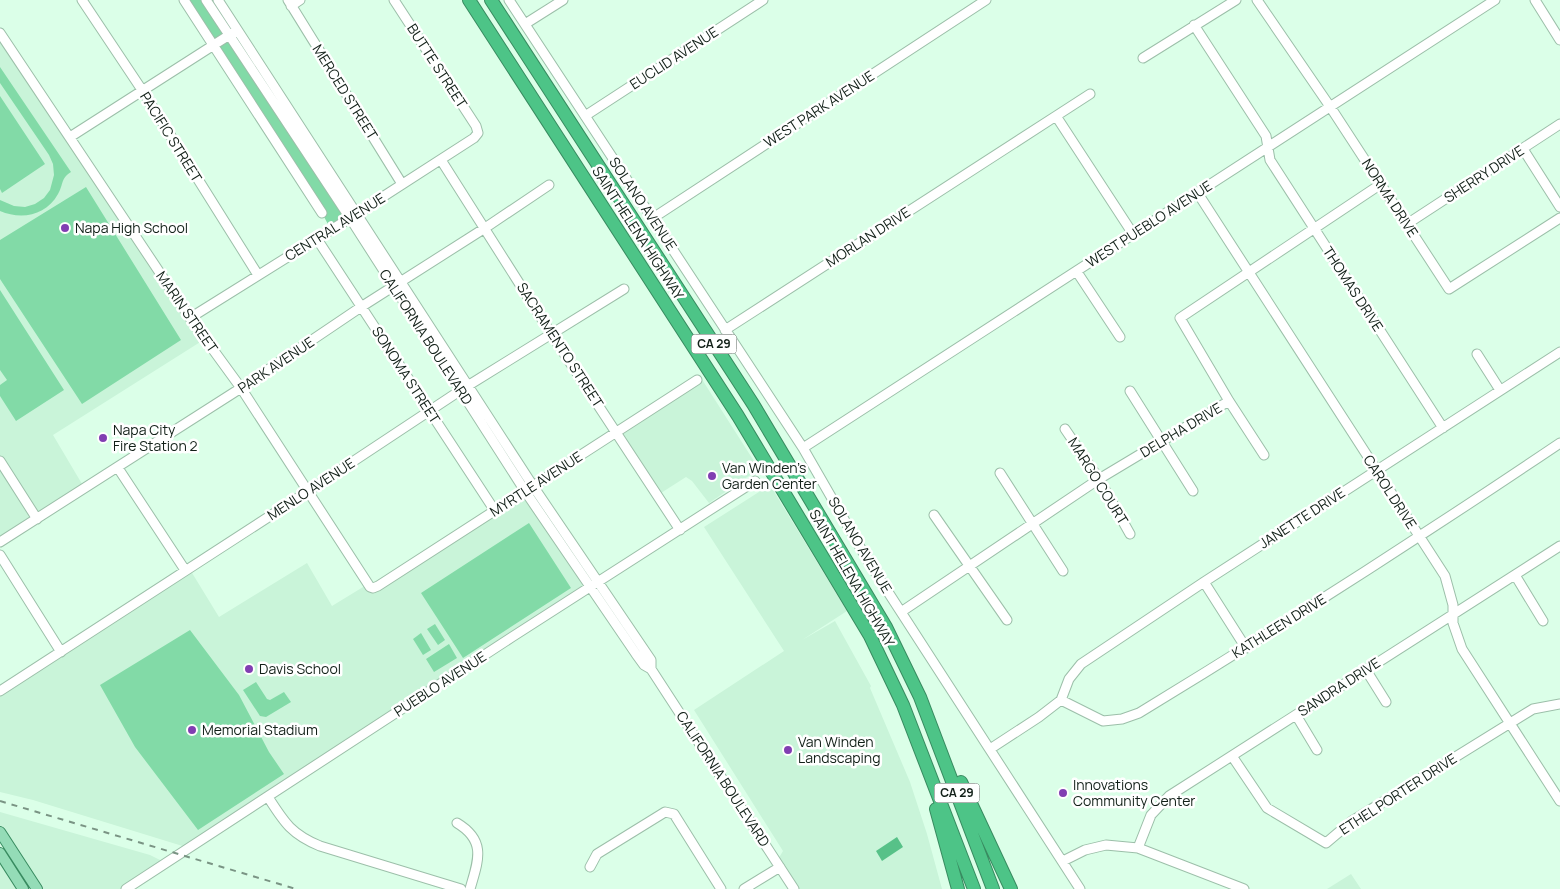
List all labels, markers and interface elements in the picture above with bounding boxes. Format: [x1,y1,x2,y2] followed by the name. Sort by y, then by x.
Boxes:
[403,20,472,112] street label: BUTTE STREET
[626,22,722,93] street label: EUCLID AVENUE
[309,41,383,143] street label: MERCED STREET
[760,66,878,151] street label: WEST PARK AVENUE
[136,88,207,186] street label: PACIFIC STREET
[1440,141,1527,207] street label: SHERRY DRIVE
[605,153,682,254] street label: SOLANO AVENUE
[1358,155,1423,241] street label: NORMA DRIVE
[588,162,689,303] street label: SAINT HELENA HIGHWAY
[1082,176,1215,271] street label: WEST PUEBLO AVENUE
[281,188,388,265] street label: CENTRAL AVENUE
[822,202,914,271] street label: MORLAN DRIVE
[75,218,188,237] place label: Napa High School
[59,222,71,234] marker: Napa High School
[1319,243,1388,335] street label: THOMAS DRIVE
[375,265,477,408] street label: CALIFORNIA BOULEVARD
[152,267,223,357] street label: MARIN STREET
[513,278,608,412] street label: SACRAMENTO STREET
[368,323,445,427] street label: SONOMA STREET
[234,332,318,397] street label: PARK AVENUE
[692,334,736,354] road number: CA 29
[1136,398,1225,461] street label: DELPHA DRIVE
[113,420,197,455] place label: Napa City Fire Station 2
[97,432,109,444] marker: Napa City Fire Station 2
[1064,434,1133,528] street label: MARGO COURT
[486,447,586,521] street label: MYRTLE AVENUE
[1359,451,1421,532] street label: CAROL DRIVE
[263,453,358,524] street label: MENLO AVENUE
[722,458,817,493] place label: Van Winden’s Garden Center
[706,470,718,482] marker: Van Winden’s Garden Center
[1255,483,1348,552] street label: JANETTE DRIVE
[824,493,897,596] street label: SOLANO AVENUE
[805,506,900,650] street label: SAINT HELENA HIGHWAY
[1228,589,1329,662] street label: KATHLEEN DRIVE
[390,647,490,721] street label: PUEBLO AVENUE
[1294,653,1384,720] street label: SANDRA DRIVE
[259,659,341,678] place label: Davis School
[243,663,255,675] marker: Davis School
[672,707,774,850] street label: CALIFORNIA BOULEVARD
[202,720,318,739] place label: Memorial Stadium
[186,724,198,736] marker: Memorial Stadium
[798,732,880,767] place label: Van Winden Landscaping
[782,744,794,756] marker: Van Winden Landscaping
[1335,748,1460,839] street label: ETHEL PORTER DRIVE
[1073,775,1195,810] place label: Innovations Community Center
[934,784,980,802] road number: CA 29
[1057,787,1069,799] marker: Innovations Community Center

